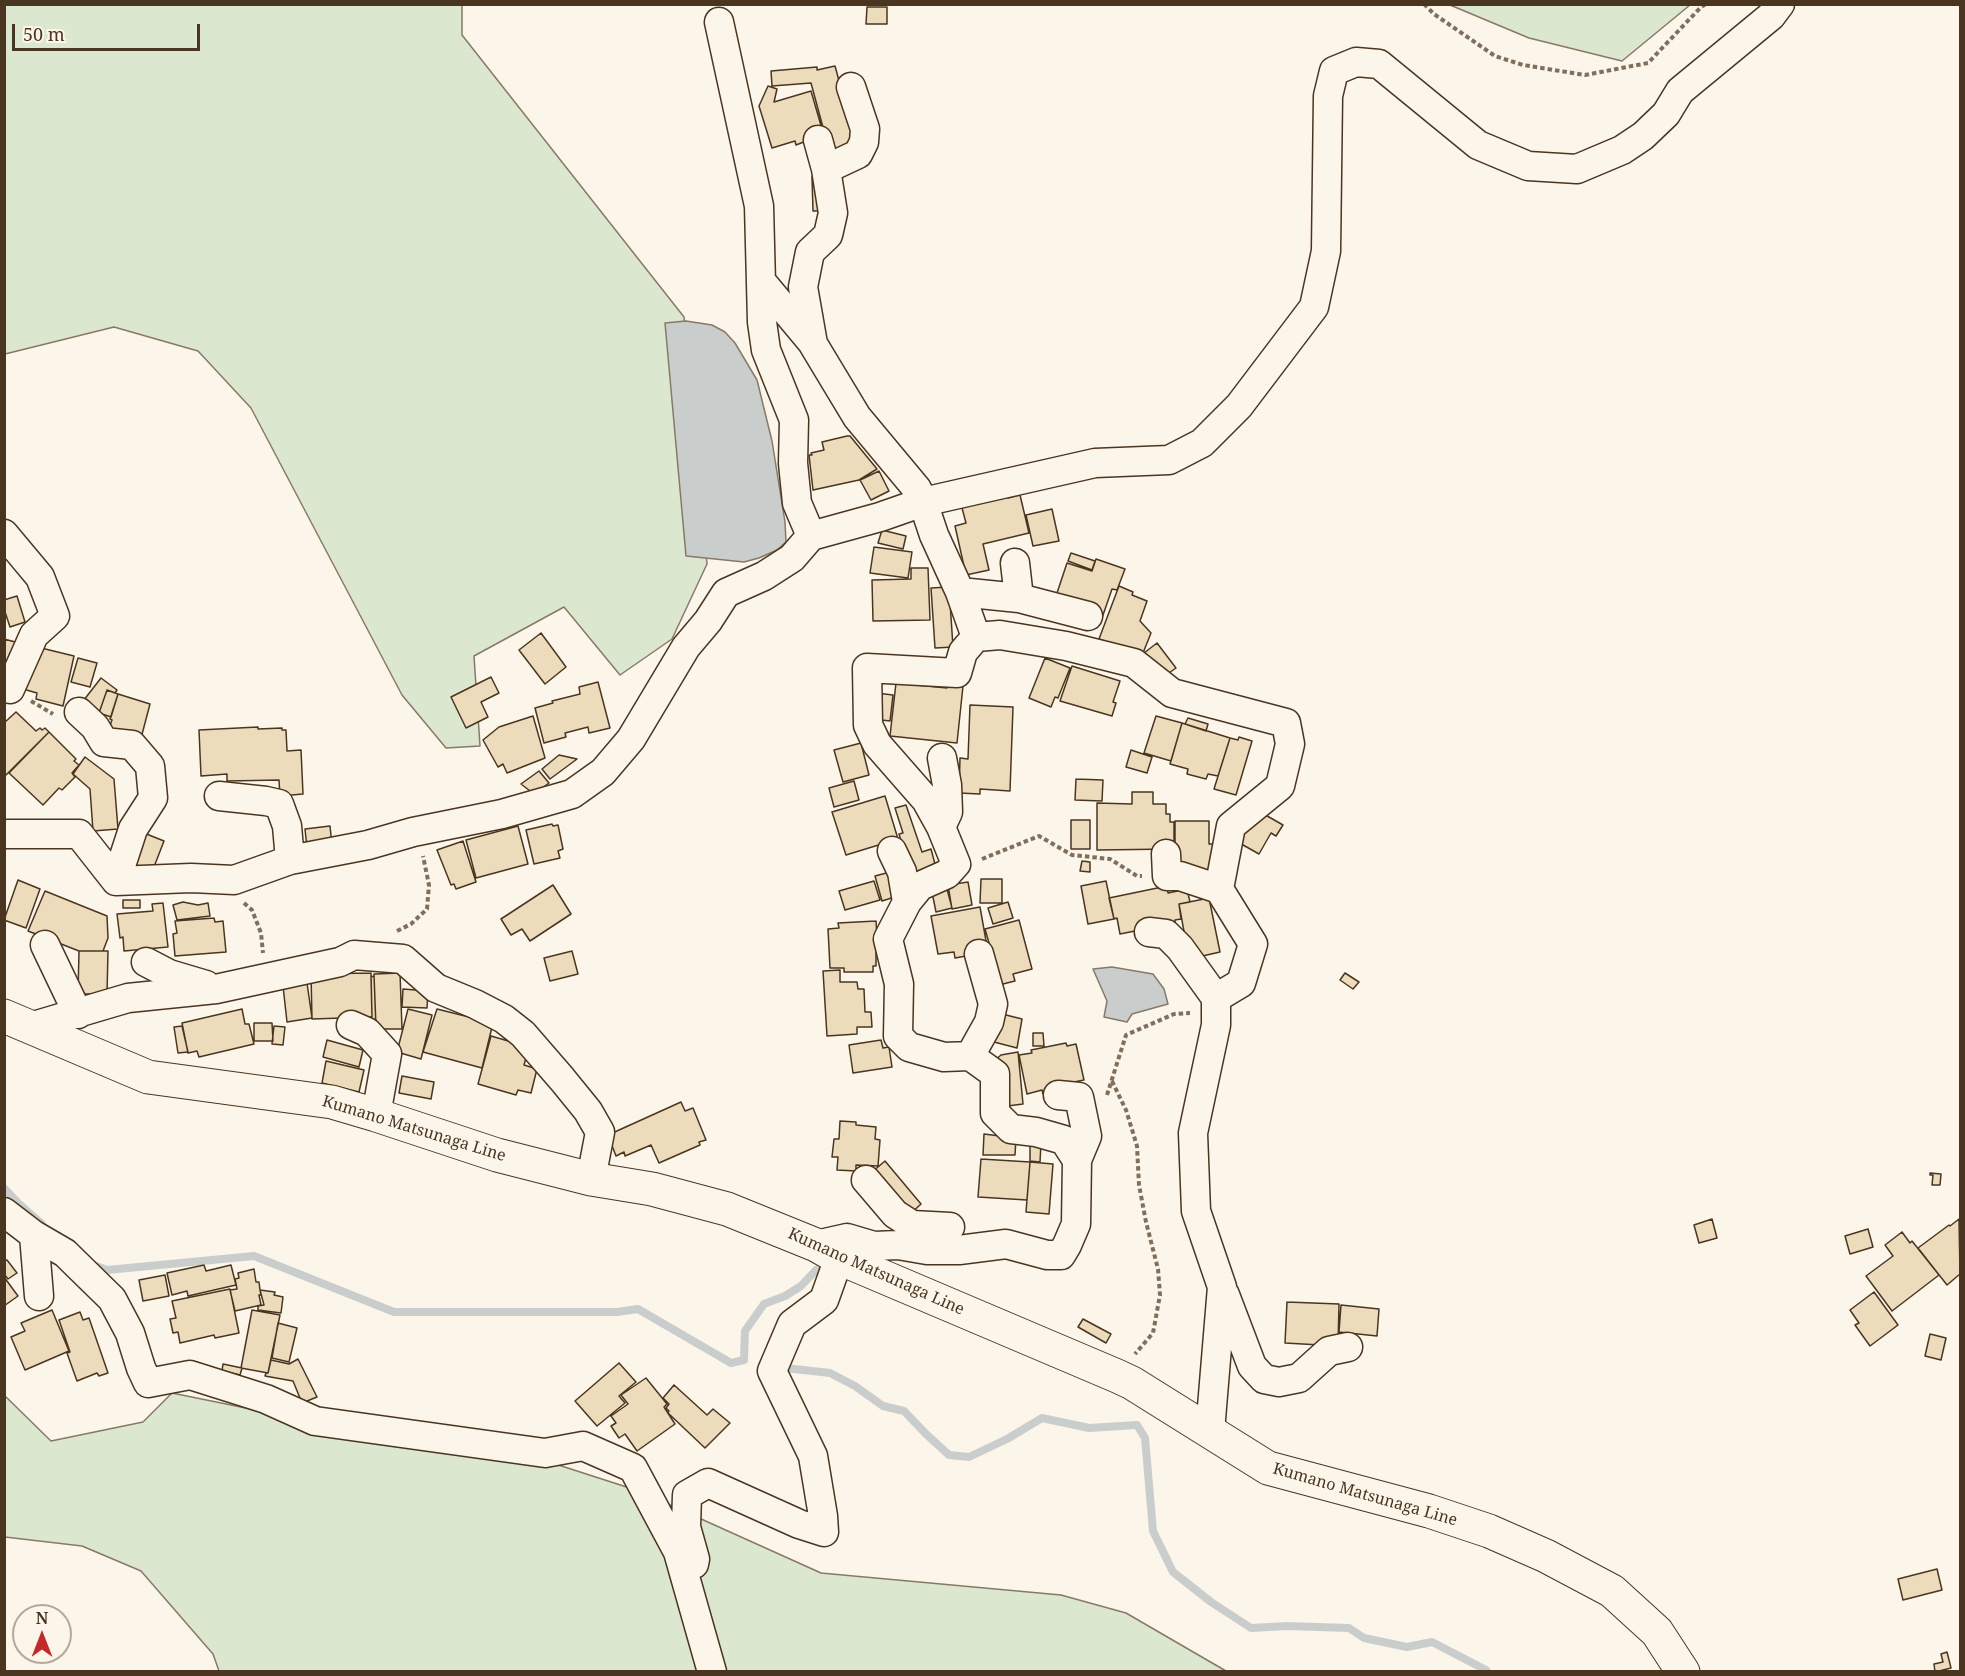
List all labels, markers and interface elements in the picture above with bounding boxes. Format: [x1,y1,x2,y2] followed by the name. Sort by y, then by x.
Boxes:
[15,12,202,50] scale bar
[23,22,65,46] text: 50 m
[320,1092,508,1166] street label: Kumano Matsunaga Line
[785,1224,967,1320] street label: Kumano Matsunaga Line
[1271,1459,1459,1531] street label: Kumano Matsunaga Line
[12,1604,72,1664] north arrow
[36,1607,48,1629] text: N

